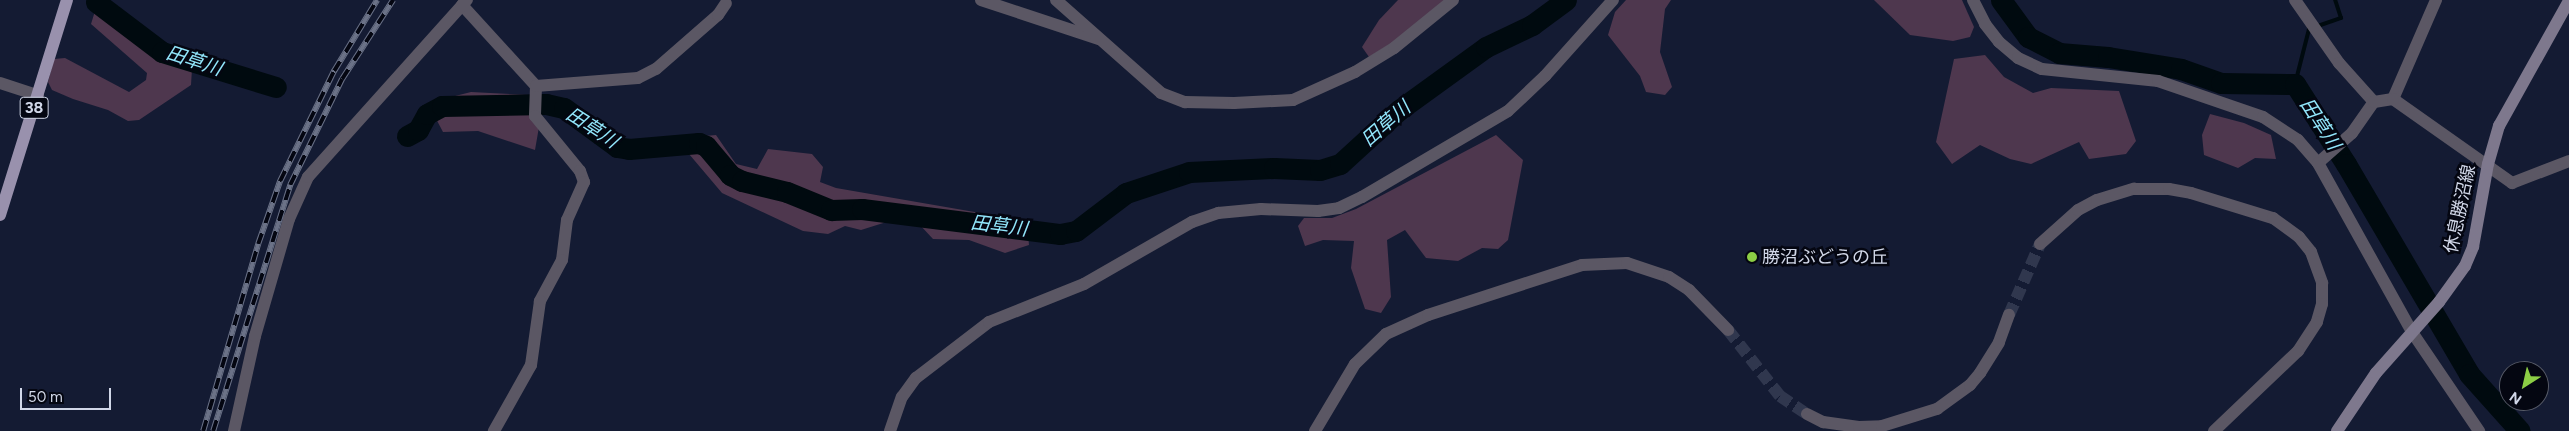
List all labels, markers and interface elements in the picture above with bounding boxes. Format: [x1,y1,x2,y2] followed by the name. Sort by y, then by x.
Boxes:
[163,41,225,81] water label: 田草川
[2295,94,2345,154] water label: 田草川
[19,95,49,122] road number: 38
[1357,97,1415,151] water label: 田草川
[562,103,622,153] water label: 田草川
[2440,163,2480,255] street label: 休息勝沼線
[969,211,1029,241] water label: 田草川
[1762,246,1888,268] place label: 勝沼ぶどうの丘
[1746,251,1758,263] marker: 勝沼ぶどうの丘
[2499,361,2549,411] north arrow
[22,378,114,410] scale bar
[28,388,63,406] text: 50 m
[2506,388,2525,408] text: N

